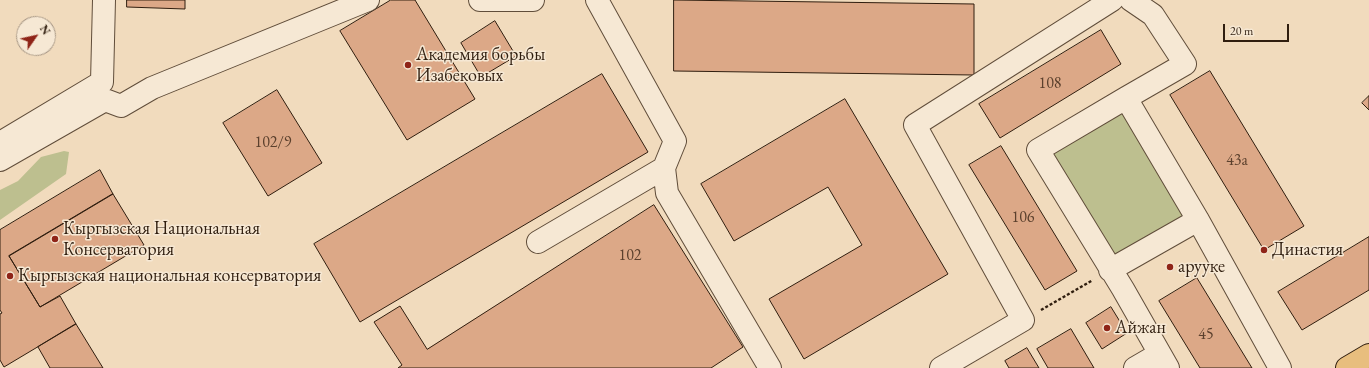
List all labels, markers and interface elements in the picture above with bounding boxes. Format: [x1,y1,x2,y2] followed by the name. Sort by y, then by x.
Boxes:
[16,16,56,56] north arrow
[1225,16,1291,42] scale bar
[37,22,53,37] text: N
[1230,23,1253,39] text: 20 m
[416,44,545,86] place label: Академия борьбы Изабековых
[403,60,413,70] marker: Академия борьбы Изабековых
[1038,74,1062,94] house number: 108
[254,133,292,153] house number: 102/9
[1226,151,1248,171] house number: 43а
[1011,208,1035,228] house number: 106
[63,218,260,260] place label: Кыргызская Национальная Консерватория
[50,234,60,244] marker: Кыргызская Национальная Консерватория
[1272,239,1343,261] place label: Династия
[1259,245,1269,255] marker: Династия
[618,246,642,266] house number: 102
[1178,256,1225,278] place label: арууке
[1165,262,1175,272] marker: арууке
[18,265,321,287] place label: Кыргызская национальная консерватория
[5,271,15,281] marker: Кыргызская национальная консерватория
[1115,317,1166,339] place label: Айжан
[1102,323,1112,333] marker: Айжан
[1198,325,1214,345] house number: 45

